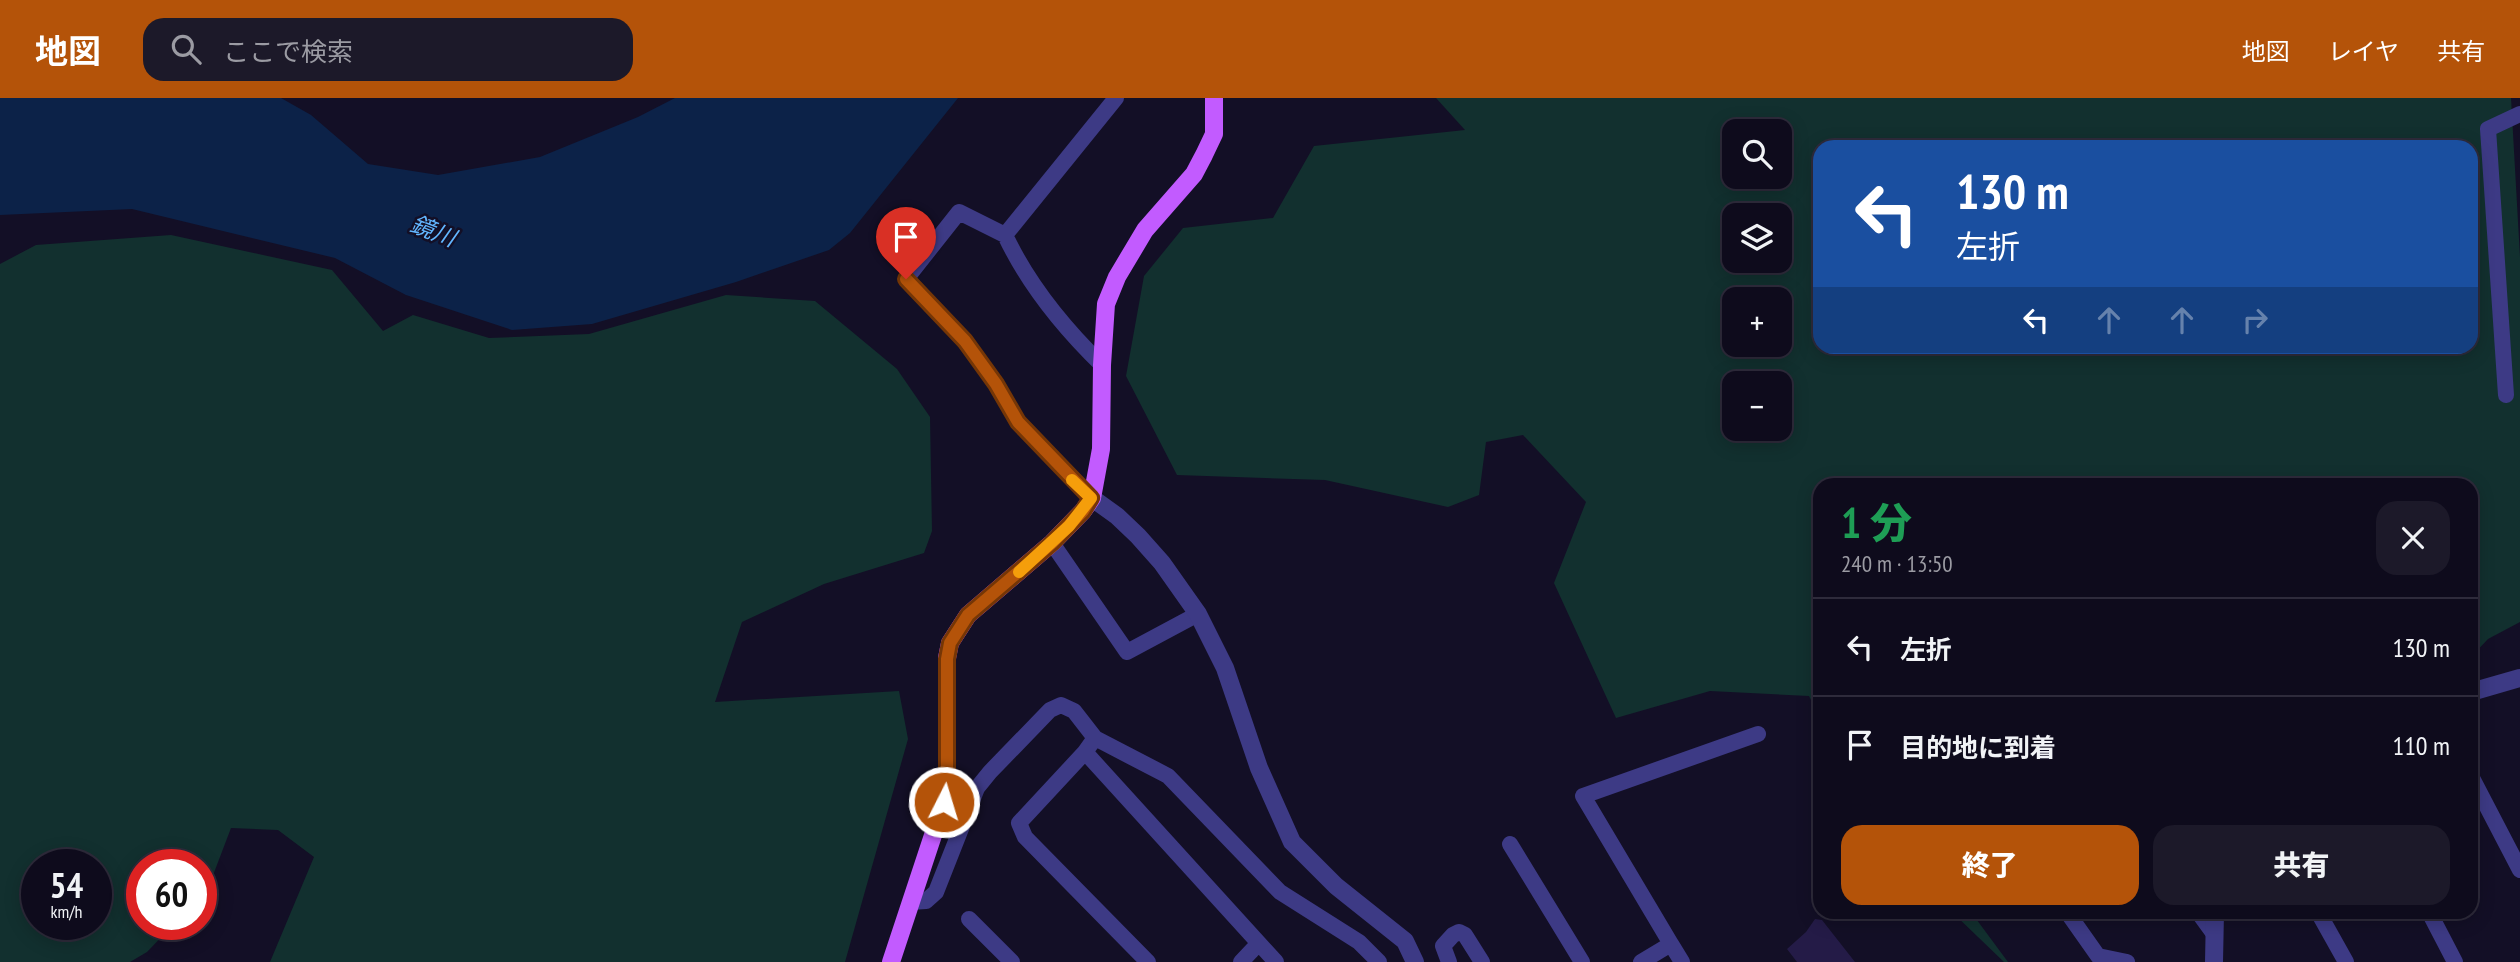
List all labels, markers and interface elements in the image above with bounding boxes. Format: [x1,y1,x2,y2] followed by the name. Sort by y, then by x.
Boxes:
[143,18,633,81] search box
[35,29,101,72] text: 地図
[167,30,205,68] icon: search
[223,35,353,68] text: ここで検索
[2242,36,2290,67] text: 地図
[2328,36,2399,67] text: レイヤ
[2437,36,2485,67] text: 共有
[1722,119,1792,441] map controls
[1722,119,1792,189] button: search
[1956,159,2069,223] text: 130 m
[1841,168,1932,259] icon: left
[1722,203,1792,273] button: layers
[876,207,936,279] pin
[407,209,463,253] water label: 鏡川
[887,218,925,256] icon: arrive
[1956,225,2020,267] text: 左折
[1722,287,1792,357] button: +
[2017,301,2055,339] icon: left
[2090,301,2128,339] icon: ahead
[2163,301,2201,339] icon: ahead
[2236,301,2274,339] icon: right
[1722,371,1792,441] button: −
[1841,495,1912,550] text: 1 分
[2376,501,2450,575] button: close
[1841,549,1953,578] text: 240 m · 13:50
[1841,628,1879,666] icon: left
[2392,631,2450,664] text: 130 m
[1900,633,1952,666] text: 左折
[1841,726,1879,764] icon: arrive
[2392,729,2450,762] text: 110 m
[1900,731,2056,764] text: 目的地に到着
[907,765,981,839] position arrow
[1841,825,2139,905] button: 終了
[2153,825,2450,905] button: 共有
[126,849,217,940] speed limit sign: 60
[50,862,83,908] text: 54
[51,900,82,923] text: km/h

